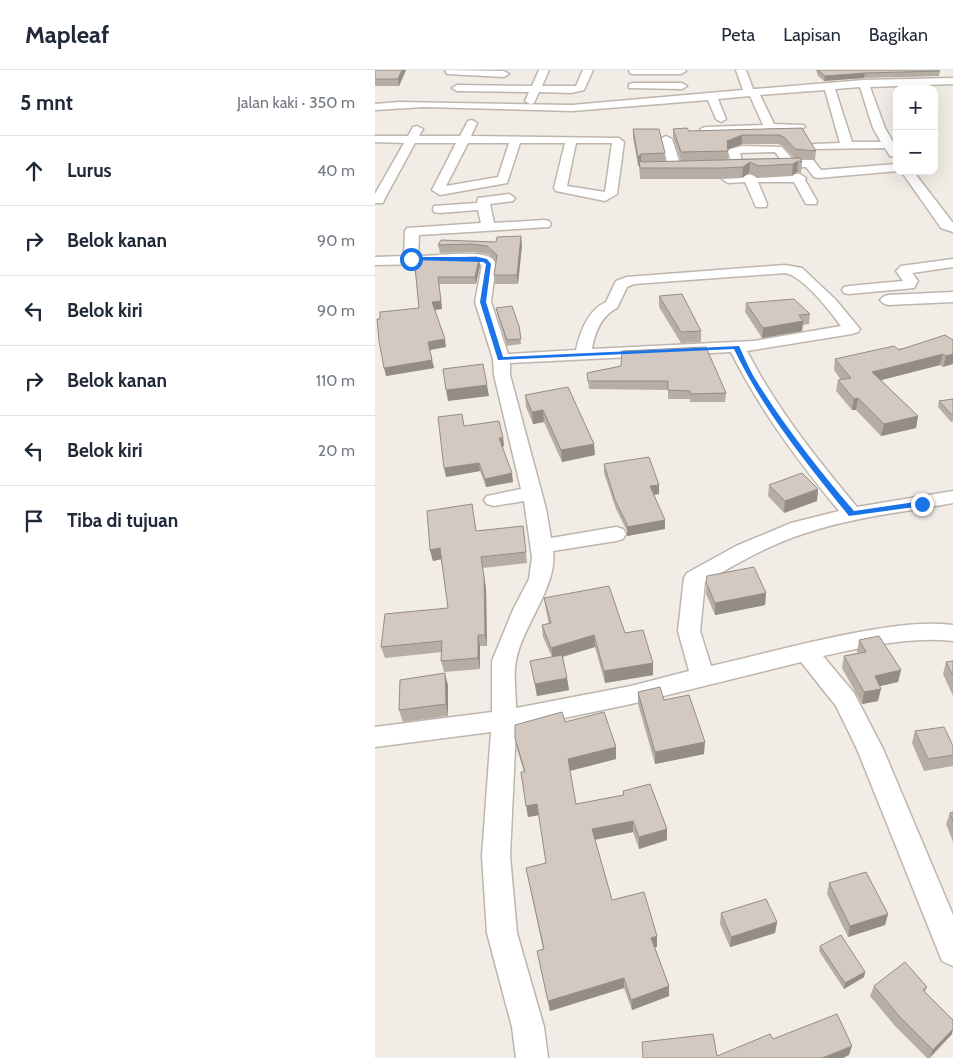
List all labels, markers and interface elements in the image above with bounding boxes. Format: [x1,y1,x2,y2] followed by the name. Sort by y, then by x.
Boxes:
[25,20,109,49] text: Mapleaf
[721,24,755,46] text: Peta
[783,24,841,46] text: Lapisan
[869,24,928,46] text: Bagikan
[893,85,938,175] map controls
[893,85,938,130] button: +
[20,90,73,115] text: 5 mnt
[237,93,355,112] text: Jalan kaki · 350 m
[893,130,938,175] button: −
[20,157,48,185] icon: ahead
[67,159,112,182] text: Lurus
[317,161,355,180] text: 40 m
[20,227,48,255] icon: right
[67,229,167,252] text: Belok kanan
[317,231,355,250] text: 90 m
[400,248,423,271] route start
[20,297,48,325] icon: left
[67,299,143,322] text: Belok kiri
[317,301,355,320] text: 90 m
[20,367,48,395] icon: right
[67,369,167,392] text: Belok kanan
[316,371,355,390] text: 110 m
[20,437,48,465] icon: left
[67,439,143,462] text: Belok kiri
[318,441,355,460] text: 20 m
[911,493,934,516] route end
[20,507,48,535] icon: arrive
[67,509,178,532] text: Tiba di tujuan

